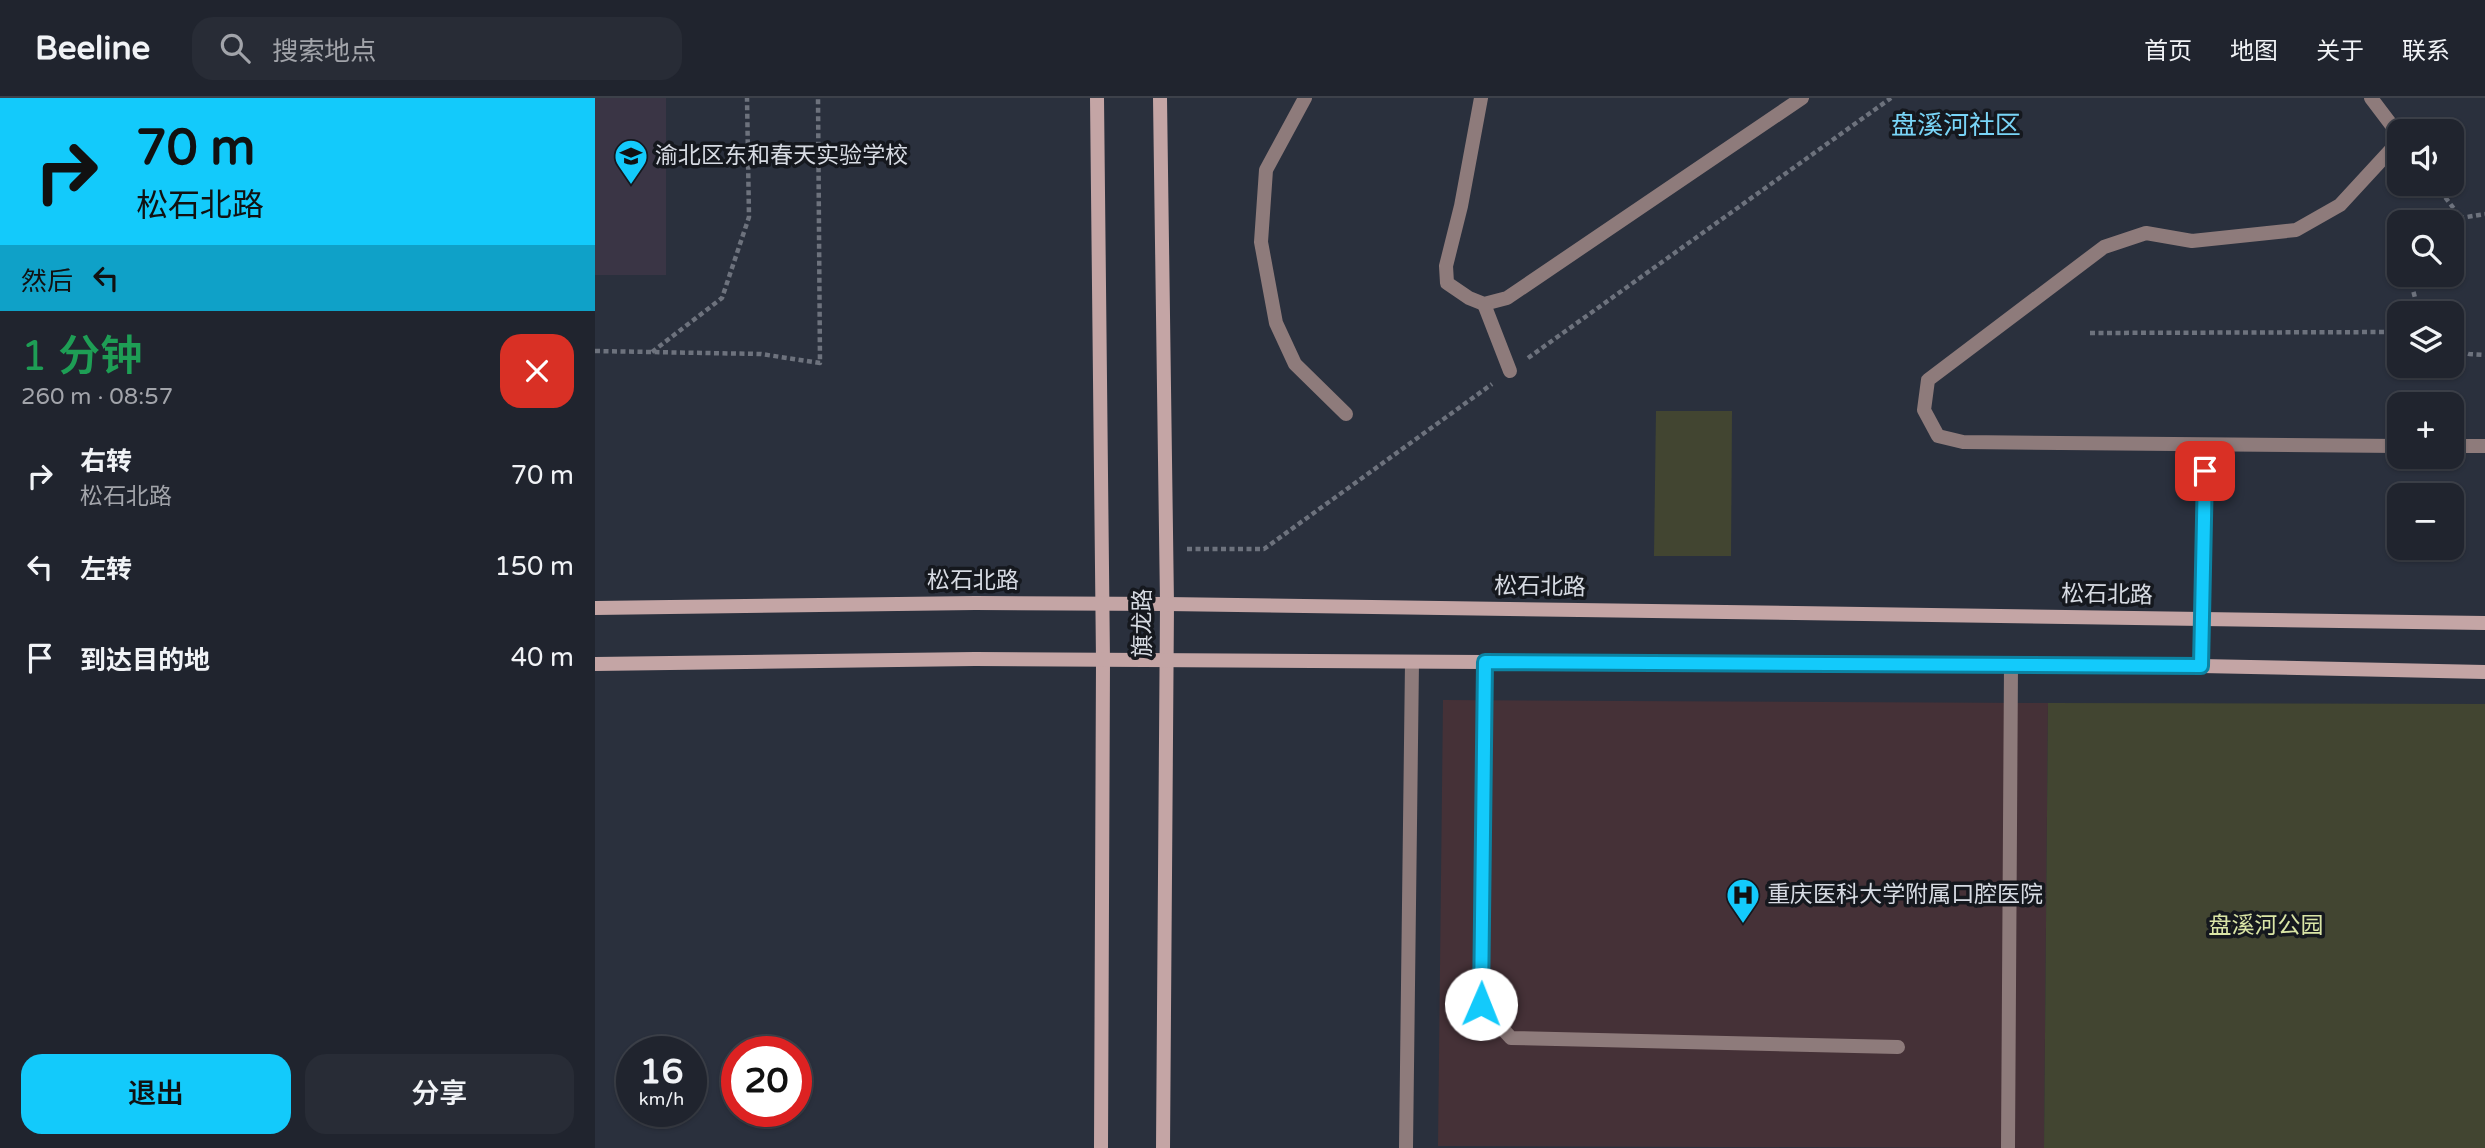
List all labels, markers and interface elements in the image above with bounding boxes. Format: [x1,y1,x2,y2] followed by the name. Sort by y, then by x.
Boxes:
[192,17,682,80] search box
[35,29,150,68] text: Beeline
[216,29,254,67] icon: search
[272,36,376,67] text: 搜索地点
[2144,37,2192,66] text: 首页
[2230,37,2278,66] text: 地图
[2316,37,2364,66] text: 关于
[2402,37,2450,66] text: 联系
[1891,110,2021,141] district label: 盘溪河社区
[136,119,255,178] text: 70 m
[2387,119,2464,560] map controls
[2387,119,2464,196] button: sound
[21,126,112,217] icon: right
[612,137,650,186] school or university icon: 渝北区东和春天实验学校
[655,142,908,170] place label: 渝北区东和春天实验学校
[136,187,264,225] text: 松石北路
[2387,210,2464,287] button: search
[87,259,125,297] icon: left
[21,266,73,297] text: 然后
[2387,301,2464,378] button: layers
[21,331,142,382] text: 1 分钟
[500,334,574,408] button: close
[21,383,173,411] text: 260 m · 08:57
[2387,392,2464,469] button: +
[2175,441,2235,501] pin
[80,446,132,477] text: 右转
[2186,452,2224,490] icon: arrive
[21,457,59,495] icon: right
[511,460,574,491] text: 70 m
[80,483,172,511] text: 松石北路
[2387,483,2464,560] button: −
[21,548,59,586] icon: left
[494,551,574,582] text: 150 m
[80,554,132,585] text: 左转
[927,567,1019,595] street label: 松石北路
[1494,572,1586,602] street label: 松石北路
[2061,580,2153,610] street label: 松石北路
[1129,589,1157,658] street label: 旗龙路
[21,639,59,677] icon: arrive
[511,642,574,673] text: 40 m
[80,645,210,676] text: 到达目的地
[1724,876,1762,925] hospital icon: 重庆医科大学附属口腔医院
[1767,881,2043,909] place label: 重庆医科大学附属口腔医院
[2209,912,2324,940] park label: 盘溪河公园
[1444,967,1518,1041] position arrow
[721,1036,812,1127] speed limit sign: 20
[640,1051,683,1093] text: 16
[21,1054,291,1134] button: 退出
[305,1054,574,1134] button: 分享
[639,1088,684,1110] text: km/h

